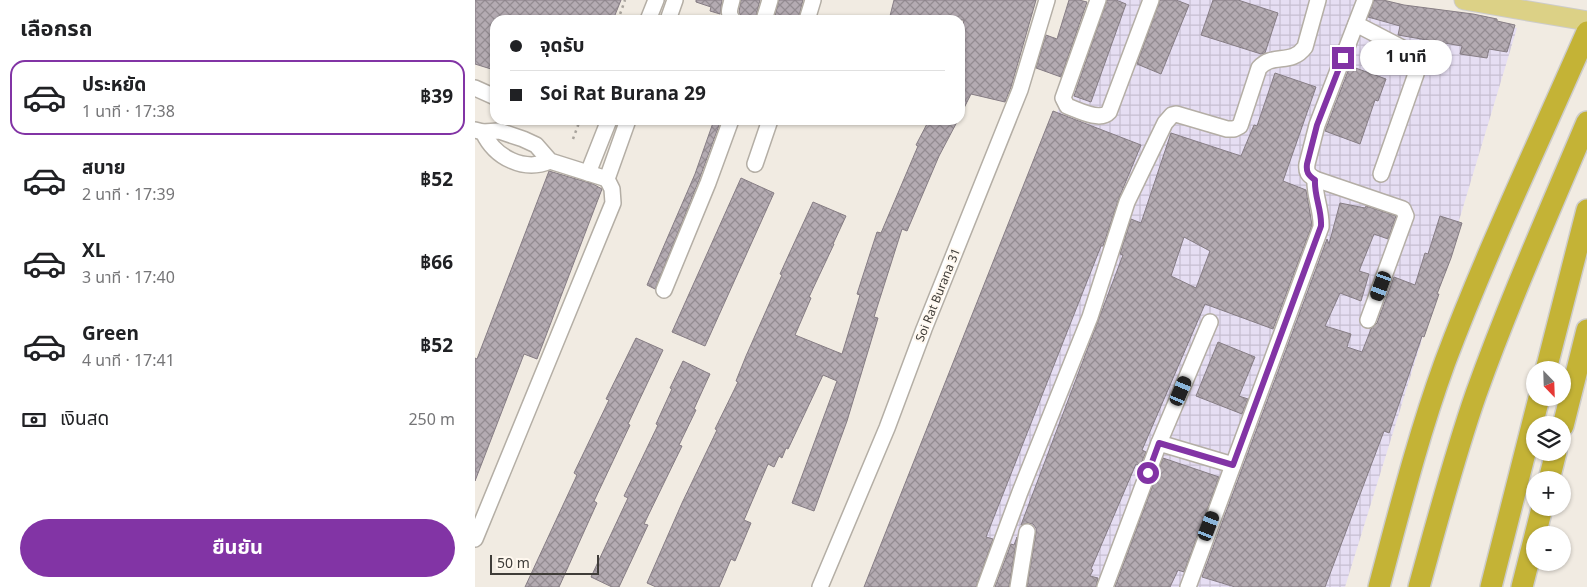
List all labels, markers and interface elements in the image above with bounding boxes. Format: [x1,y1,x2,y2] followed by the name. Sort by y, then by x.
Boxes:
[20,13,93,46] text: เลือกรถ
[540,32,585,61] text: จุดรับ
[1361,40,1453,76] callout: 1 นาที
[1386,45,1426,69] text: 1 นาที
[1332,47,1354,69] route end
[82,71,146,100] text: ประหยัด
[22,75,67,120] icon: car
[540,80,706,109] text: Soi Rat Burana 29
[420,83,453,112] text: ฿39
[82,100,175,124] text: 1 นาที · 17:38
[82,154,126,183] text: สบาย
[22,158,67,203] icon: car
[420,166,453,195] text: ฿52
[82,183,175,207] text: 2 นาที · 17:39
[82,237,105,266] text: XL
[22,241,67,286] icon: car
[911,246,965,344] street label: Soi Rat Burana 31
[420,249,453,278] text: ฿66
[82,266,175,290] text: 3 นาที · 17:40
[1368,269,1393,303] car
[82,320,139,349] text: Green
[22,324,67,369] icon: car
[420,332,453,361] text: ฿52
[82,349,175,373] text: 4 นาที · 17:41
[1526,361,1571,406] north arrow
[1526,361,1571,571] map controls
[1168,374,1193,408] car
[60,405,109,434] text: เงินสด
[20,406,48,434] icon: cash
[408,408,455,432] text: 250 m
[1526,416,1571,461] button: layers
[1137,462,1159,484] route start
[1526,471,1571,516] button: +
[1196,509,1221,543] car
[20,519,455,577] button: ยืนยัน
[1526,526,1571,571] button: −
[490,552,599,575] scale bar
[497,553,530,574] text: 50 m

